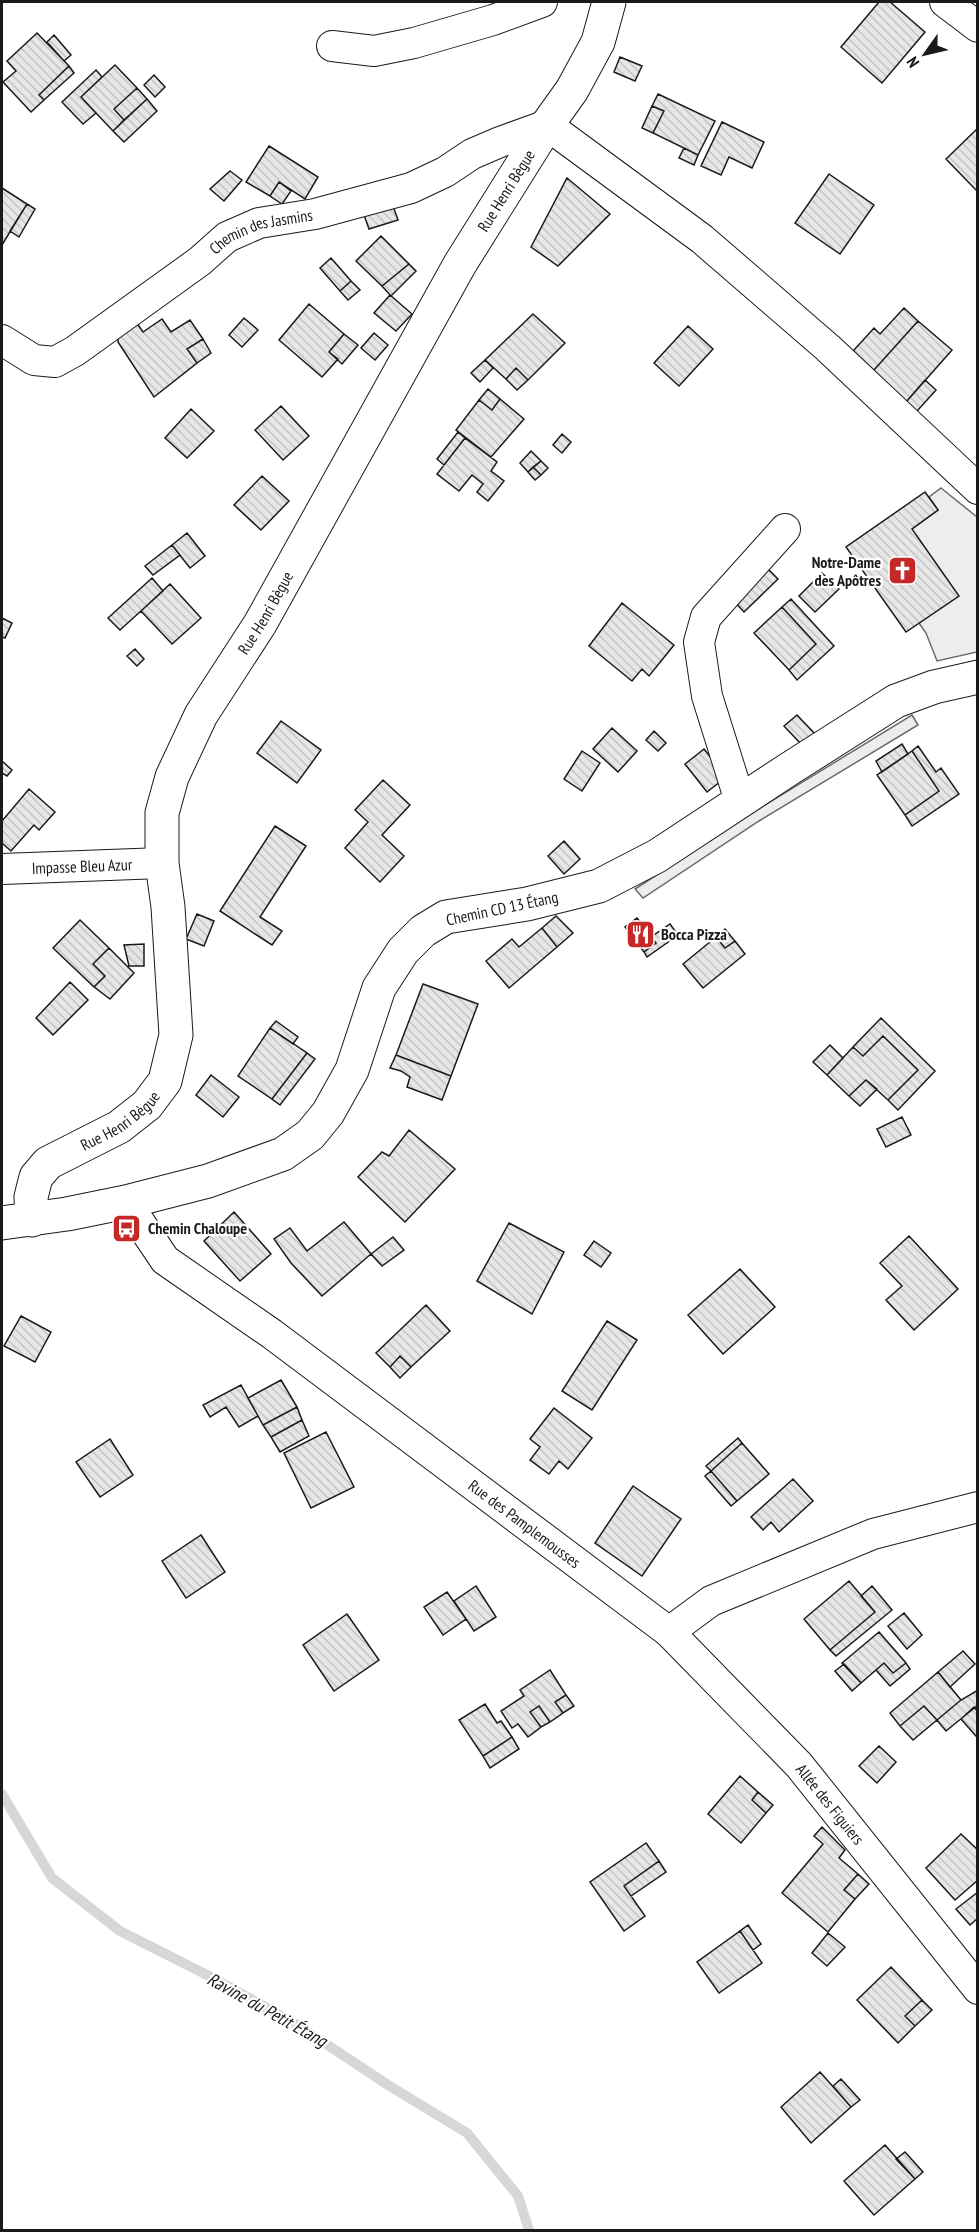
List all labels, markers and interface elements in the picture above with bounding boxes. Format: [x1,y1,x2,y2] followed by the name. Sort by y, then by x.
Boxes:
[895,24,955,84] north arrow
[902,53,923,72] text: N
[473,146,539,235] street label: Rue Henri Bègue
[205,205,314,258] street label: Chemin des Jasmins
[812,552,881,590] place label: Notre-Dame des Apôtres
[886,555,918,587] church icon: Notre-Dame des Apôtres
[233,568,297,658] street label: Rue Henri Bègue
[31,854,133,878] street label: Impasse Bleu Azur
[444,886,560,930] street label: Chemin CD 13 Étang
[624,918,656,950] restaurant icon: Bocca Pizza
[661,924,727,944] place label: Bocca Pizza
[77,1087,164,1155] street label: Rue Henri Bègue
[111,1212,143,1244] bus stop icon: Chemin Chaloupe
[148,1218,247,1238] place label: Chemin Chaloupe
[465,1475,585,1572] street label: Rue des Pamplemousses
[792,1760,869,1849] street label: Allée des Figuiers
[203,1967,332,2053] water label: Ravine du Petit Étang

